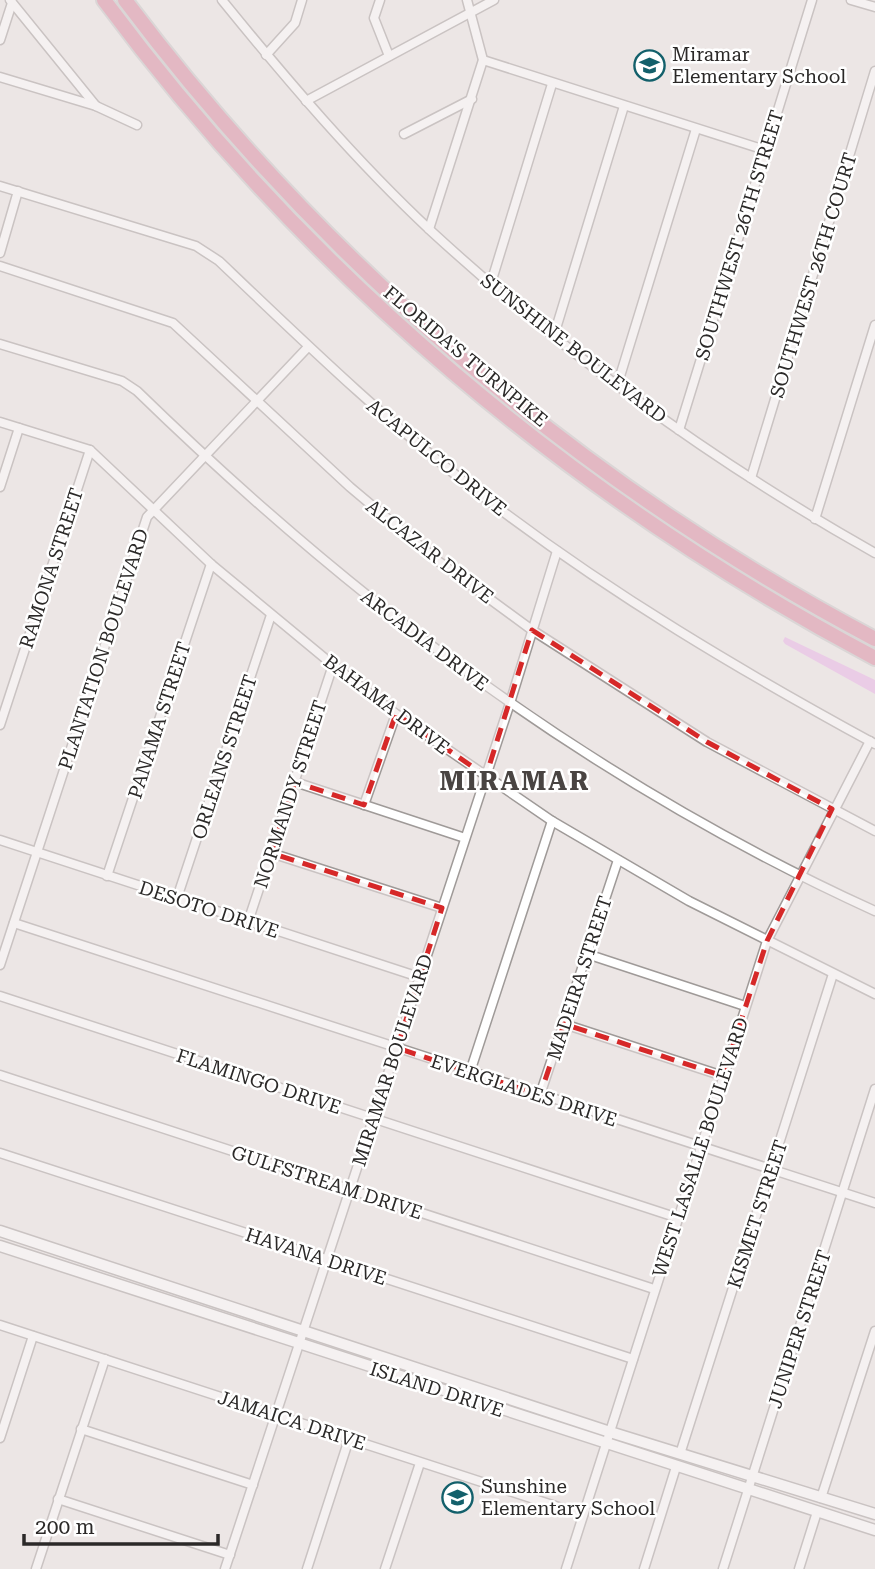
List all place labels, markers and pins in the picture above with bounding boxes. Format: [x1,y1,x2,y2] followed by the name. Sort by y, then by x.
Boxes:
[672,43,846,88] place label: Miramar Elementary School
[632,48,666,82] school or university icon: Miramar Elementary School
[481,1475,655,1520] place label: Sunshine Elementary School
[441,1480,475,1514] school or university icon: Sunshine Elementary School

